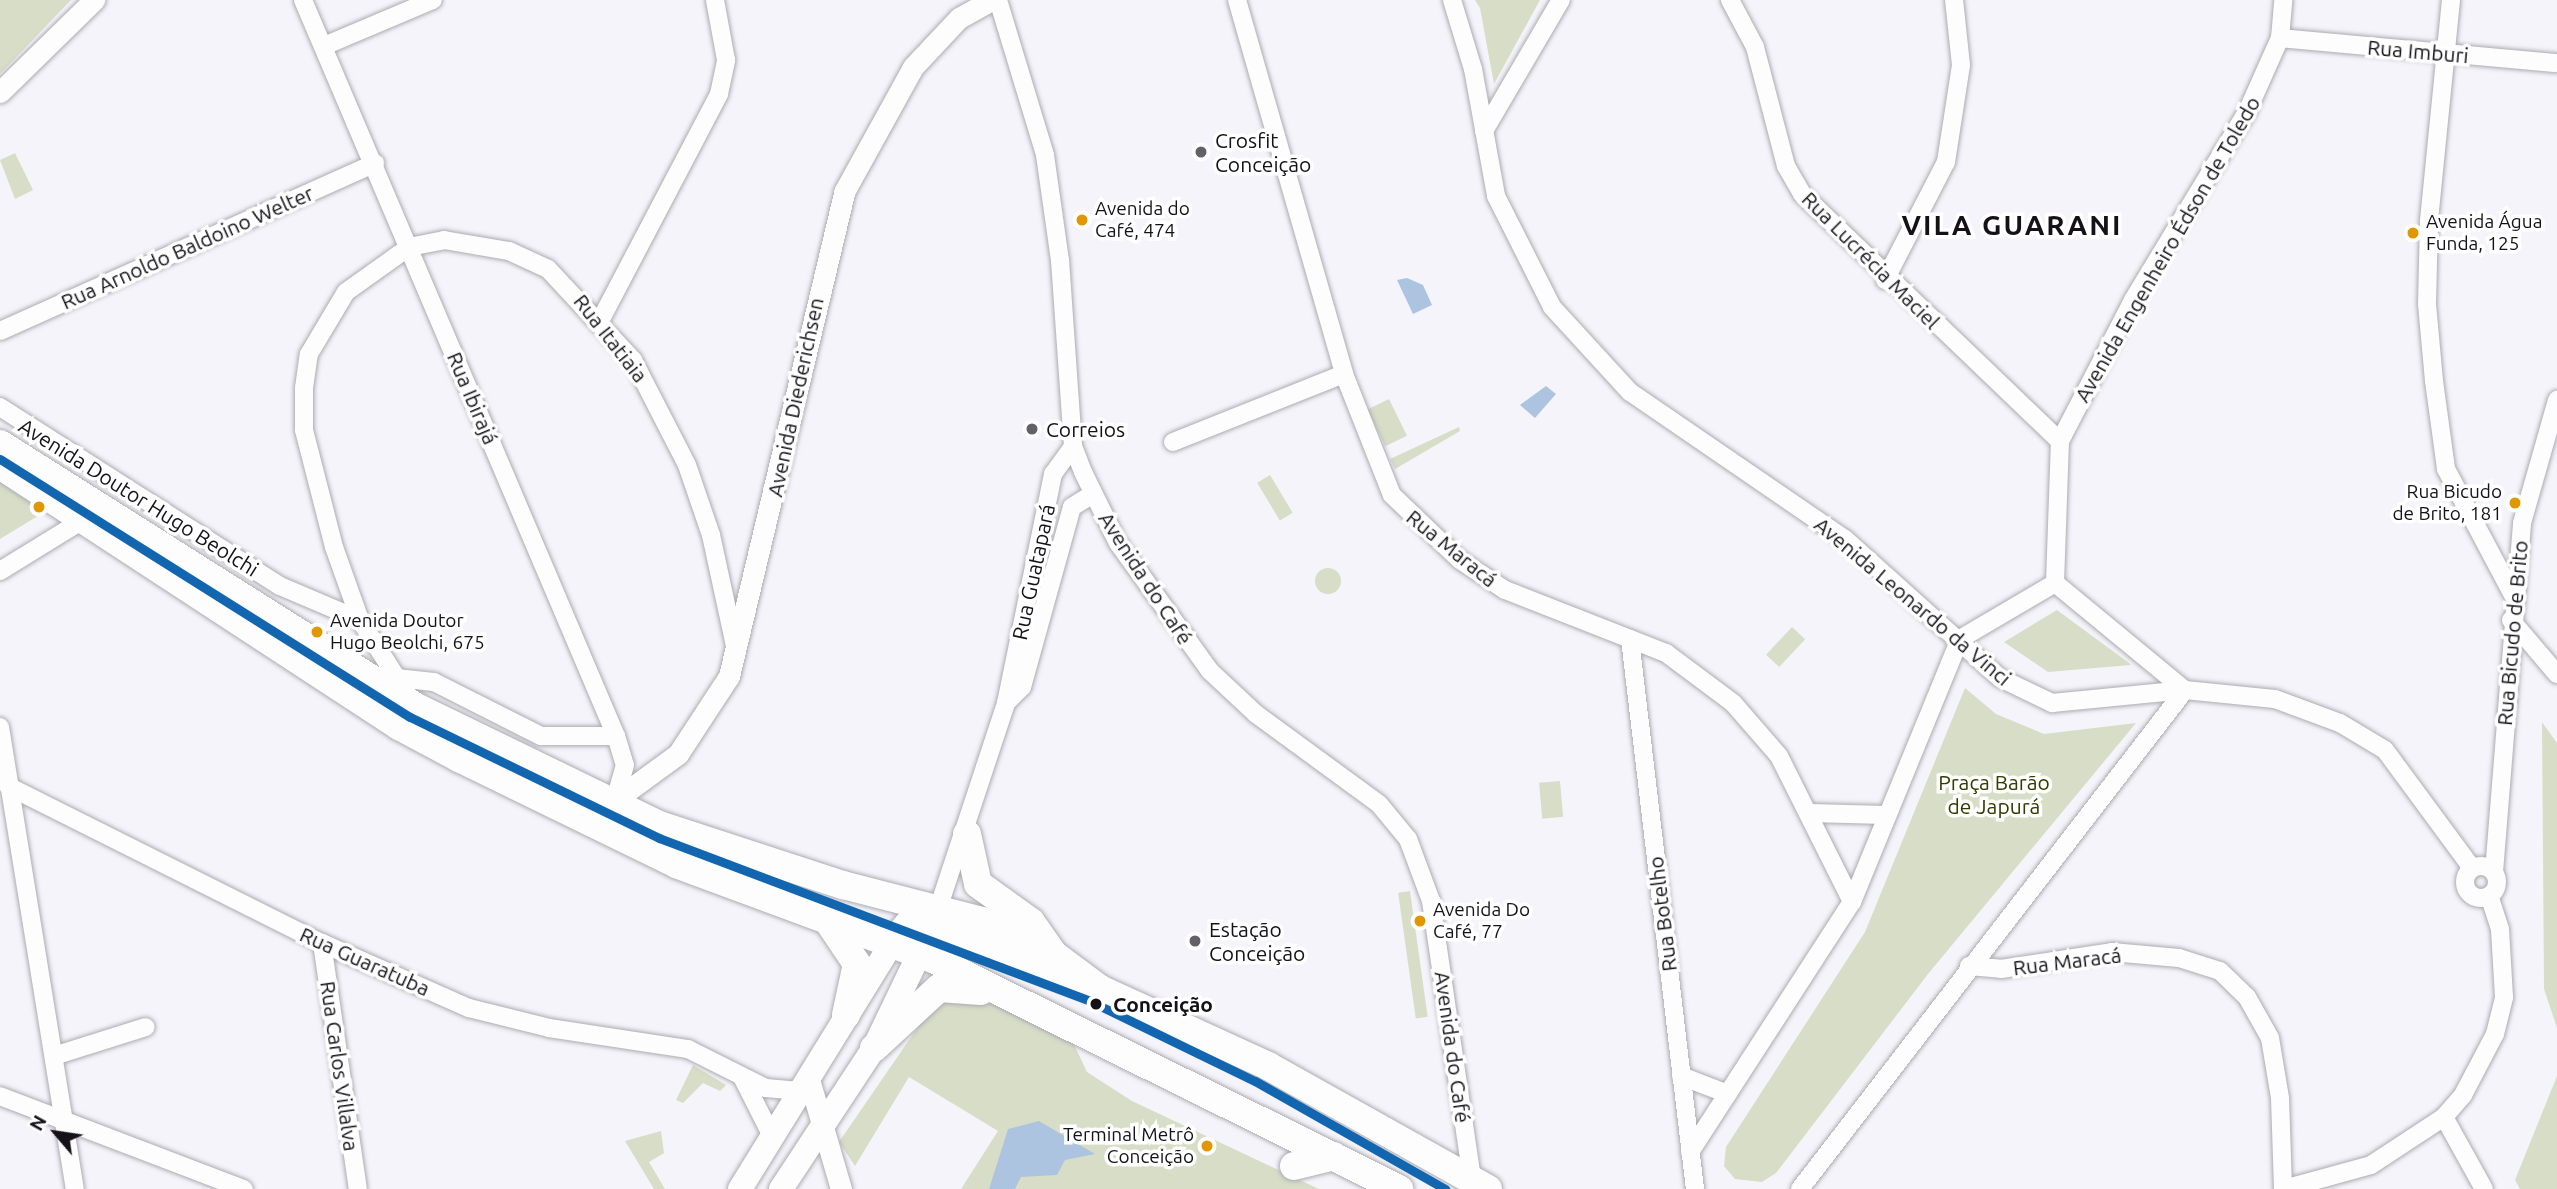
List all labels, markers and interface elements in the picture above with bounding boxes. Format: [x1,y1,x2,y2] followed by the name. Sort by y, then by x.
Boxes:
[2366,34,2470,68] street label: Rua Imburi
[2069,92,2265,406] street label: Avenida Engenheiro Édson de Toledo
[1215,127,1311,177] place label: Crosfit Conceição
[1193,144,1209,160] marker: Crosfit Conceição
[57,180,317,314] street label: Rua Arnoldo Baldoino Welter
[1797,186,1945,334] street label: Rua Lucrécia Maciel
[1095,198,1190,242] place label: Avenida do Café, 474
[1903,208,2121,242] district label: VILA GUARANI
[2426,211,2542,255] place label: Avenida Água Funda, 125
[1075,213,1089,227] marker: Avenida do Café, 474
[2406,226,2420,240] marker: Avenida Água Funda, 125
[569,289,653,387] street label: Rua Itatiaia
[762,295,828,499] street label: Avenida Diederichsen
[442,348,504,448] street label: Rua Ibirajá
[14,413,264,581] street label: Avenida Doutor Hugo Beolchi
[1046,416,1125,442] place label: Correios
[1024,421,1040,437] marker: Correios
[2393,481,2502,525] place label: Rua Bicudo de Brito, 181
[2508,496,2522,510] marker: Rua Bicudo de Brito, 181
[32,500,46,514] unlabelled marker
[1006,502,1060,642] street label: Rua Guatapará
[1402,504,1502,592] street label: Rua Maracá
[1094,507,1198,649] street label: Avenida do Café
[1810,511,2016,691] street label: Avenida Leonardo da Vinci
[2491,539,2533,727] street label: Rua Bicudo de Brito
[330,610,485,654] place label: Avenida Doutor Hugo Beolchi, 675
[310,625,324,639] marker: Avenida Doutor Hugo Beolchi, 675
[1938,769,2050,819] park label: Praça Barão de Japurá
[1642,855,1682,973] street label: Rua Botelho
[1433,899,1530,943] place label: Avenida Do Café, 77
[1413,914,1427,928] marker: Avenida Do Café, 77
[1209,916,1305,966] place label: Estação Conceição
[296,921,434,1001] street label: Rua Guaratuba
[1187,933,1203,949] marker: Estação Conceição
[2011,942,2123,980] street label: Rua Maracá
[1430,970,1476,1124] street label: Avenida do Café
[316,979,364,1153] street label: Rua Carlos Villalva
[1113,991,1213,1017] place label: Conceição
[1085,993,1107,1015] marker: Conceição
[21,1098,91,1168] north arrow
[25,1111,51,1134] text: N
[1063,1124,1194,1168] place label: Terminal Metrô Conceição
[1200,1139,1214,1153] marker: Terminal Metrô Conceição

